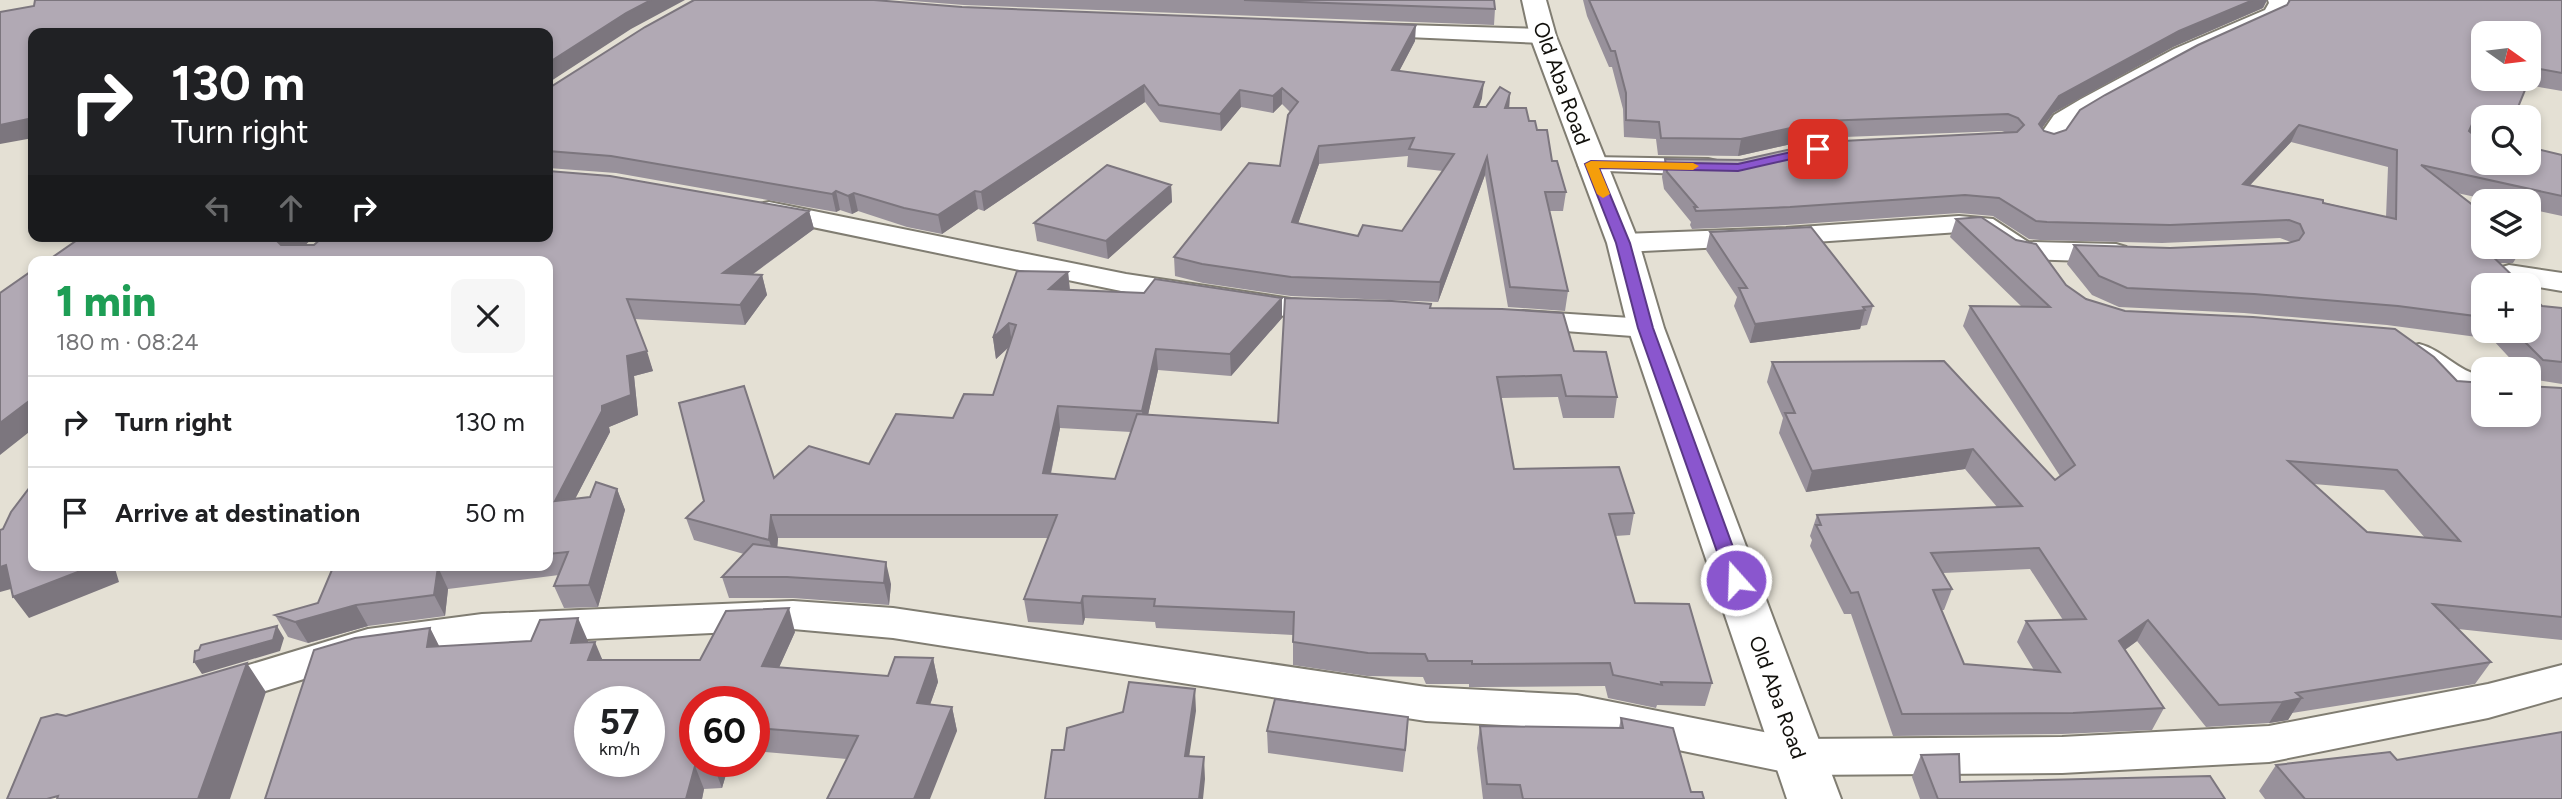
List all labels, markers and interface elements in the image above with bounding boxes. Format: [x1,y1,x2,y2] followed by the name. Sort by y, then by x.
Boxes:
[1528,18,1596,148] street label: Old Aba Road
[2471,21,2541,91] north arrow
[2471,21,2541,427] map controls
[171,53,305,112] text: 130 m
[56,56,147,147] icon: right
[2471,105,2541,175] button: search
[171,113,309,151] text: Turn right
[1788,119,1848,179] pin
[1799,130,1837,168] icon: arrive
[199,189,237,227] icon: left
[272,189,310,227] icon: ahead
[345,189,383,227] icon: right
[2471,189,2541,259] button: layers
[2471,273,2541,343] button: +
[56,276,156,327] text: 1 min
[451,279,525,353] button: close
[56,328,199,356] text: 180 m · 08:24
[2471,357,2541,427] button: −
[56,403,94,441] icon: right
[115,406,232,438] text: Turn right
[455,406,525,438] text: 130 m
[56,494,94,532] icon: arrive
[115,497,360,529] text: Arrive at destination
[465,497,525,529] text: 50 m
[1699,543,1773,617] position arrow
[1744,632,1812,762] street label: Old Aba Road
[679,686,770,777] speed limit sign: 60
[600,701,639,743] text: 57
[599,738,640,760] text: km/h

